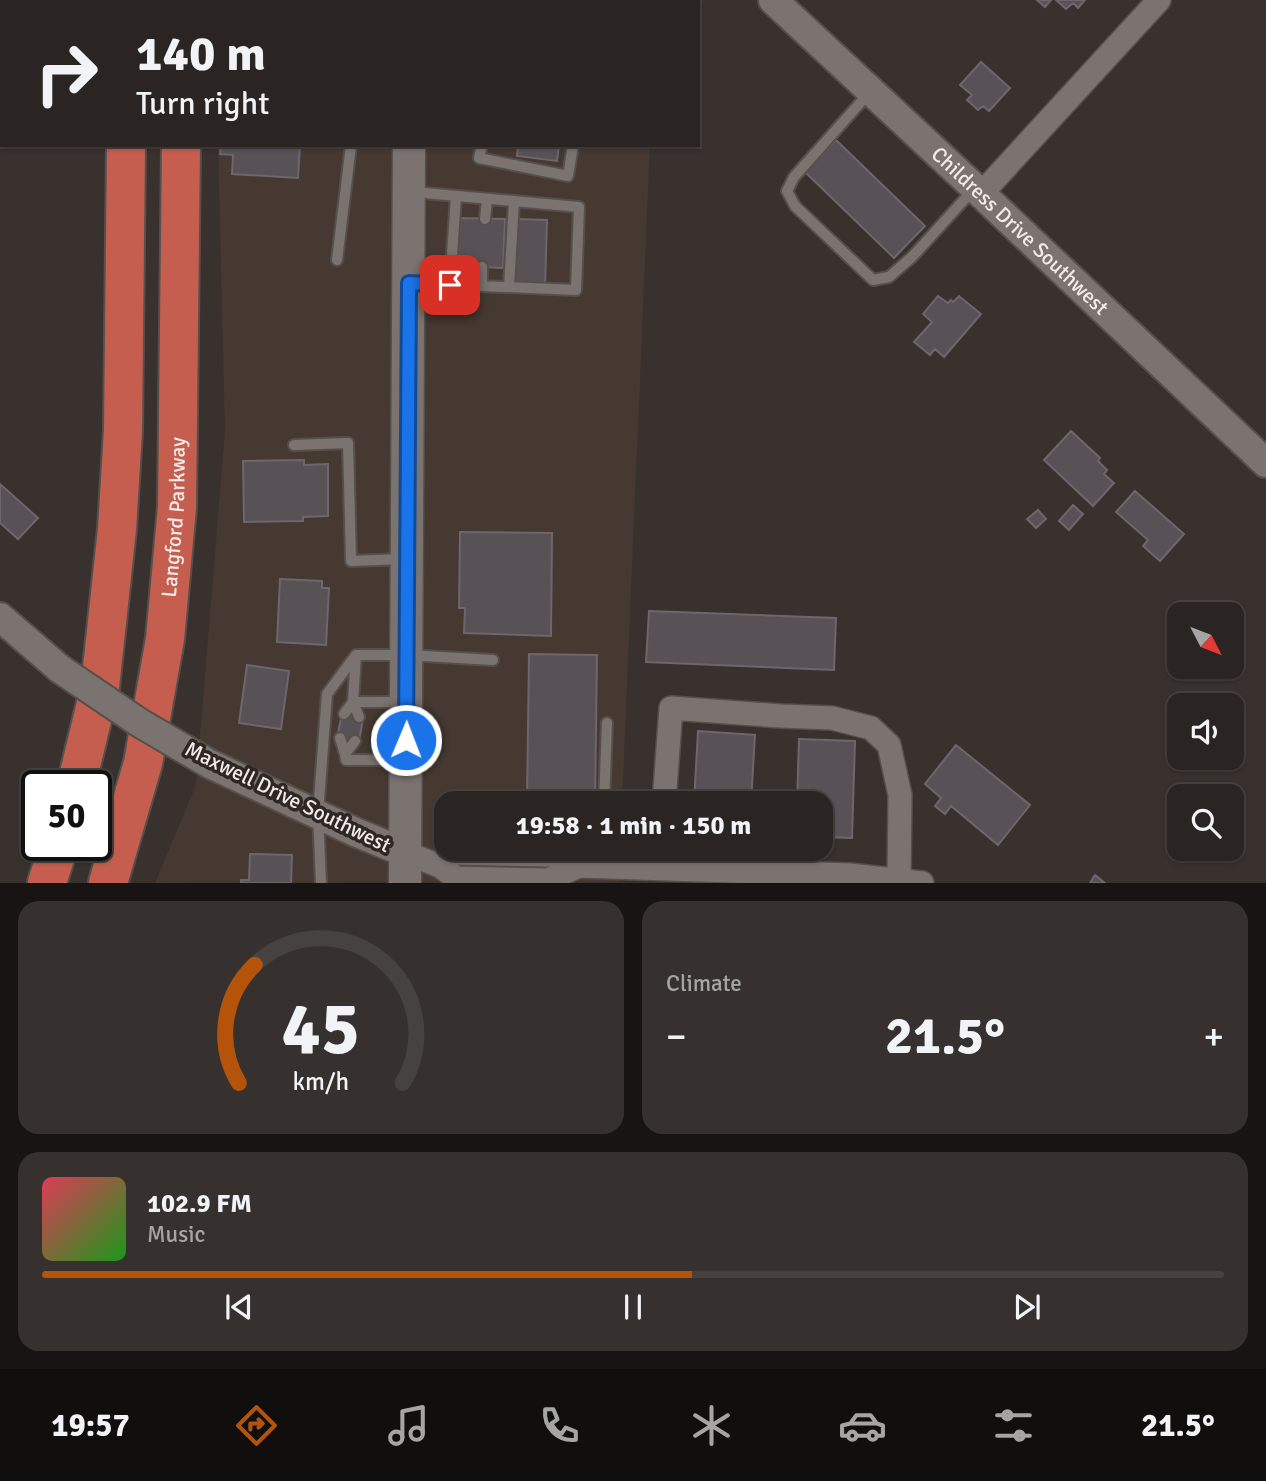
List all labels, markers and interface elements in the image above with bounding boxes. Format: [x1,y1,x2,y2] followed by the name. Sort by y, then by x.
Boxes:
[136,24,266,84] text: 140 m
[21,28,112,119] icon: right
[136,84,269,123] text: Turn right
[926,141,1114,320] street label: Childress Drive Southwest
[420,255,480,315] pin
[431,266,469,304] icon: arrive
[156,437,191,599] street label: Langford Parkway
[1167,602,1244,679] north arrow
[1167,602,1244,861] map controls
[1167,693,1244,770] button: sound
[369,703,443,777] position arrow
[181,736,395,858] street label: Maxwell Drive Southwest
[21,770,112,861] speed limit sign: 50
[1167,784,1244,861] button: search
[516,810,751,842] text: 19:58 · 1 min · 150 m
[666,969,742,998] text: Climate
[282,986,360,1075] text: 45
[885,1004,1005,1068] text: 21.5°
[666,1013,687,1060] text: −
[1203,1013,1224,1060] text: +
[293,1066,349,1097] text: km/h
[147,1188,252,1220] text: 102.9 FM
[147,1220,205,1249] text: Music
[220,1288,258,1326] icon: previous
[614,1288,652,1326] icon: pause
[1008,1288,1046,1326] icon: next
[232,1401,281,1450] icon: directions
[384,1401,433,1450] icon: music
[535,1401,584,1450] icon: phone
[687,1401,736,1450] icon: climate
[838,1401,887,1450] icon: car
[989,1401,1038,1450] icon: filters
[51,1406,130,1445] text: 19:57
[1141,1406,1215,1445] text: 21.5°

